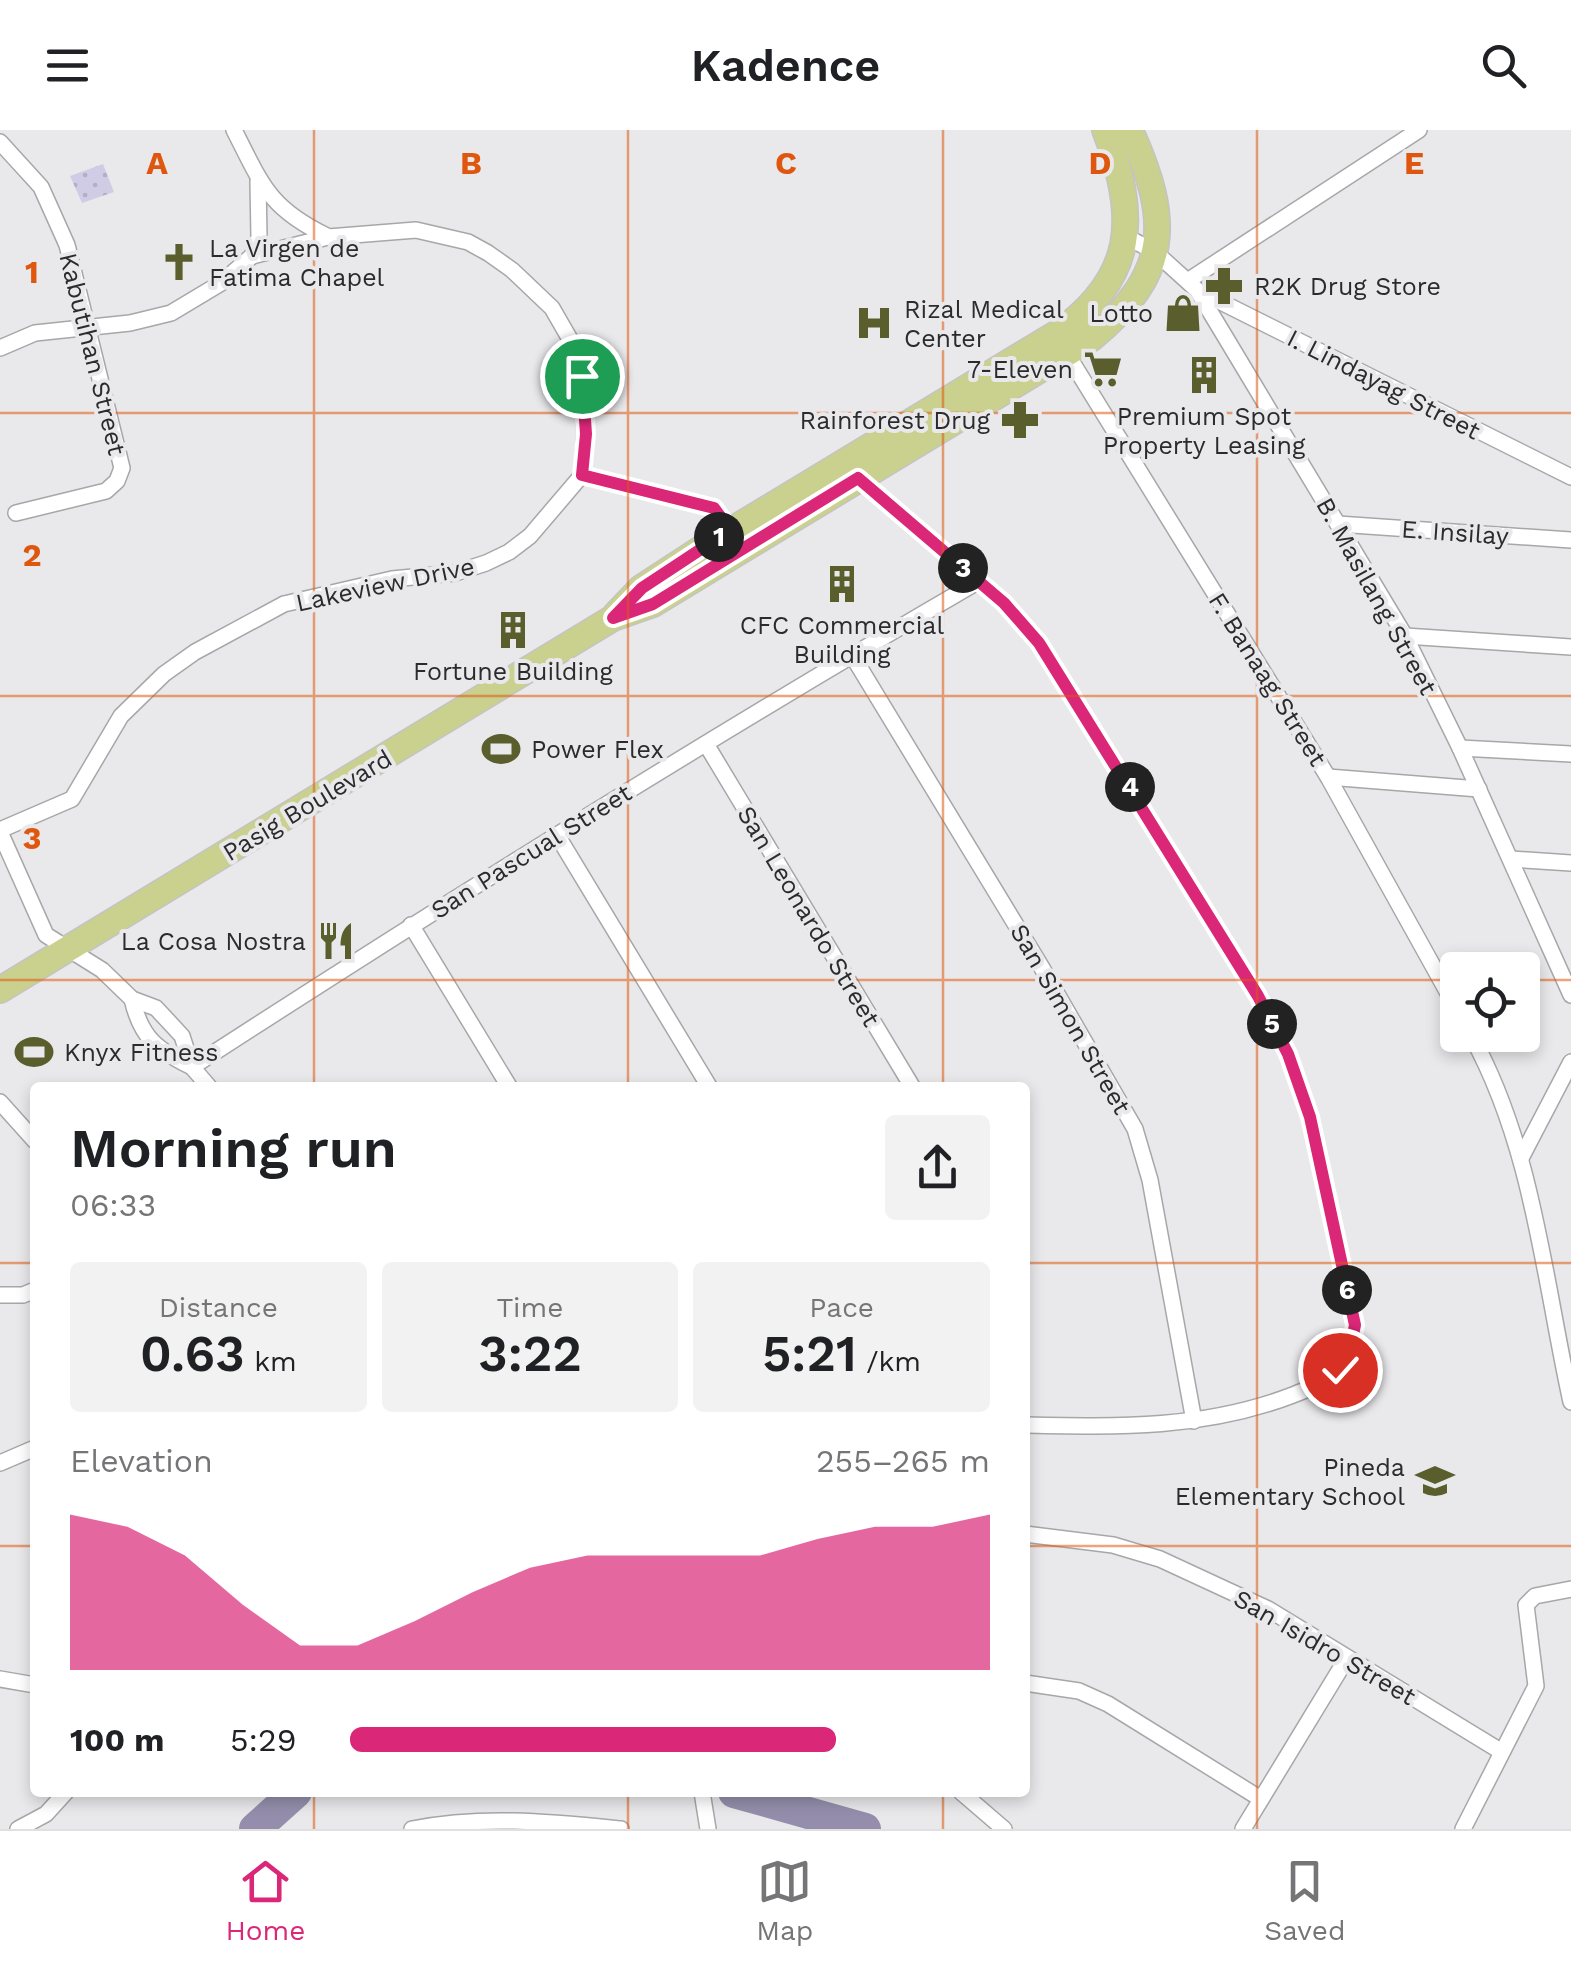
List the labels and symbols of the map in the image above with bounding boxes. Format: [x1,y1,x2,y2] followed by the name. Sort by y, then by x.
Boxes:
[146,144,168,182] text: A
[460,144,482,182] text: B
[775,144,797,182] text: C
[1089,144,1111,182] text: D
[1404,144,1424,182] text: E
[209,234,385,292] place label: La Virgen de Fatima Chapel
[158,241,200,283] church icon: La Virgen de Fatima Chapel
[53,250,132,459] street label: Kabutihan Street
[25,253,39,291] text: 1
[1203,265,1245,307] pharmacy icon: R2K Drug Store
[1254,272,1441,301] place label: R2K Drug Store
[1162,292,1204,334] shop icon: Lotto
[904,295,1064,353] place label: Rizal Medical Center
[1089,299,1153,328] place label: Lotto
[853,302,895,344] hospital icon: Rizal Medical Center
[1282,323,1486,446] street label: I. Lindayag Street
[540,334,625,419] pin
[1082,348,1124,390] supermarket icon: 7-Eleven
[1183,354,1225,396] building icon: Premium Spot Property Leasing
[967,355,1073,384] place label: 7-Eleven
[999,399,1041,441] pharmacy icon: Rainforest Drug
[1103,402,1306,460] place label: Premium Spot Property Leasing
[800,406,991,435] place label: Rainforest Drug
[1310,493,1443,700] street label: B. Masilang Street
[694,512,744,562] pin: 1
[1400,514,1510,551] street label: E. Insilay
[22,536,42,574] text: 2
[938,543,988,593] pin: 3
[293,551,477,618] street label: Lakeview Drive
[821,563,863,605] building icon: CFC Commercial Building
[1203,587,1333,772] street label: F. Banaag Street
[492,609,534,651] building icon: Fortune Building
[740,611,944,669] place label: CFC Commercial Building
[413,657,614,686] place label: Fortune Building
[480,728,522,770] sports icon: Power Flex
[531,735,664,764] place label: Power Flex
[218,744,397,867] street label: Pasig Boulevard
[1105,762,1155,812] pin: 4
[426,778,637,925] street label: San Pascual Street
[731,801,886,1032] street label: San Leonardo Street
[23,819,41,857] text: 3
[1004,919,1137,1120] street label: San Simon Street
[315,920,357,962] restaurant icon: La Cosa Nostra
[121,927,306,956] place label: La Cosa Nostra
[1247,999,1297,1049] pin: 5
[13,1031,55,1073] sports icon: Knyx Fitness
[64,1038,218,1067] place label: Knyx Fitness
[1322,1265,1372,1315] pin: 6
[1298,1328,1383,1413] pin
[1175,1453,1405,1511] place label: Pineda Elementary School
[1414,1460,1456,1502] school or university icon: Pineda Elementary School
[1229,1584,1421,1712] street label: San Isidro Street

